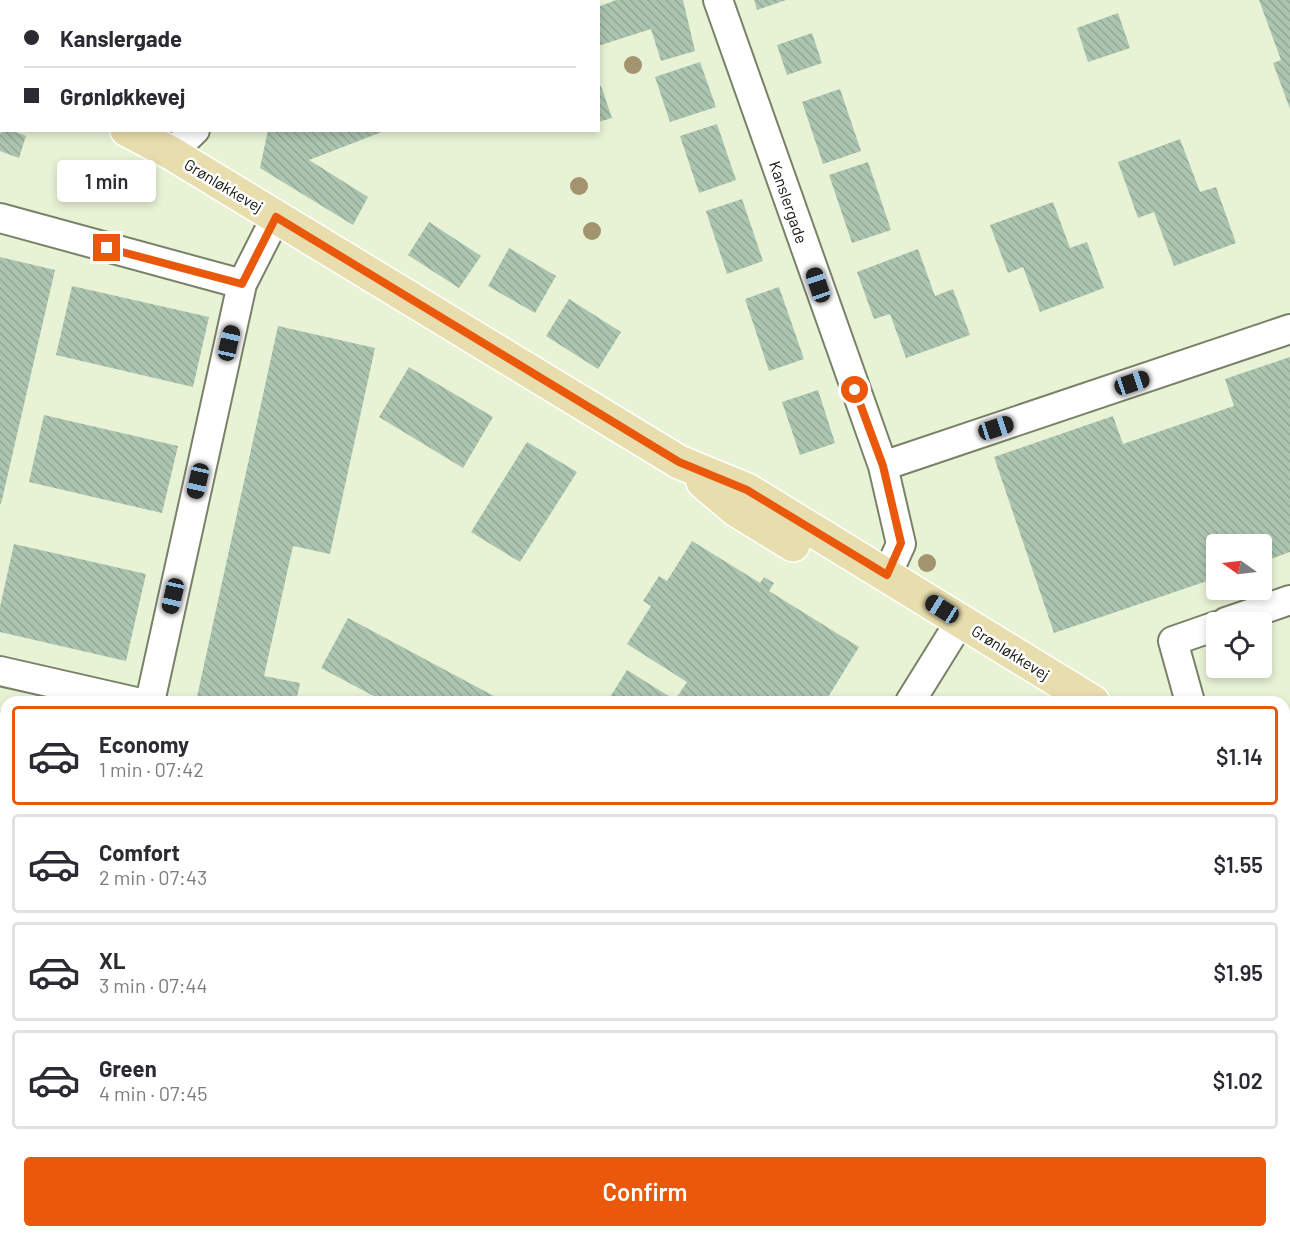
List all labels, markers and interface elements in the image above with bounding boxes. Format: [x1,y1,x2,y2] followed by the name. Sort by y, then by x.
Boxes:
[60,25,182,51] text: Kanslergade
[60,83,185,109] text: Grønløkkevej
[181,154,267,216] street label: Grønløkkevej
[766,158,812,246] street label: Kanslergade
[57,161,156,203] callout: 1 min
[85,169,128,193] text: 1 min
[93,234,120,261] route end
[804,265,832,305] car
[216,323,242,363] car
[1112,369,1152,397] car
[841,376,868,403] route start
[976,414,1016,442] car
[185,461,211,501] car
[1206,534,1272,600] north arrow
[1206,534,1272,678] map controls
[160,576,186,616] car
[922,592,962,626] car
[1206,612,1272,678] button: locate
[968,620,1054,684] street label: Grønløkkevej
[27,729,81,783] icon: car
[99,731,189,757] text: Economy
[1216,743,1263,769] text: $1.14
[99,757,204,781] text: 1 min · 07:42
[27,837,81,891] icon: car
[99,839,180,865] text: Comfort
[1213,851,1263,877] text: $1.55
[99,865,207,889] text: 2 min · 07:43
[27,945,81,999] icon: car
[99,947,125,973] text: XL
[1213,959,1263,985] text: $1.95
[99,973,208,997] text: 3 min · 07:44
[27,1053,81,1107] icon: car
[99,1055,157,1081] text: Green
[1213,1067,1263,1093] text: $1.02
[99,1081,207,1105] text: 4 min · 07:45
[24,1157,1266,1226] button: Confirm

